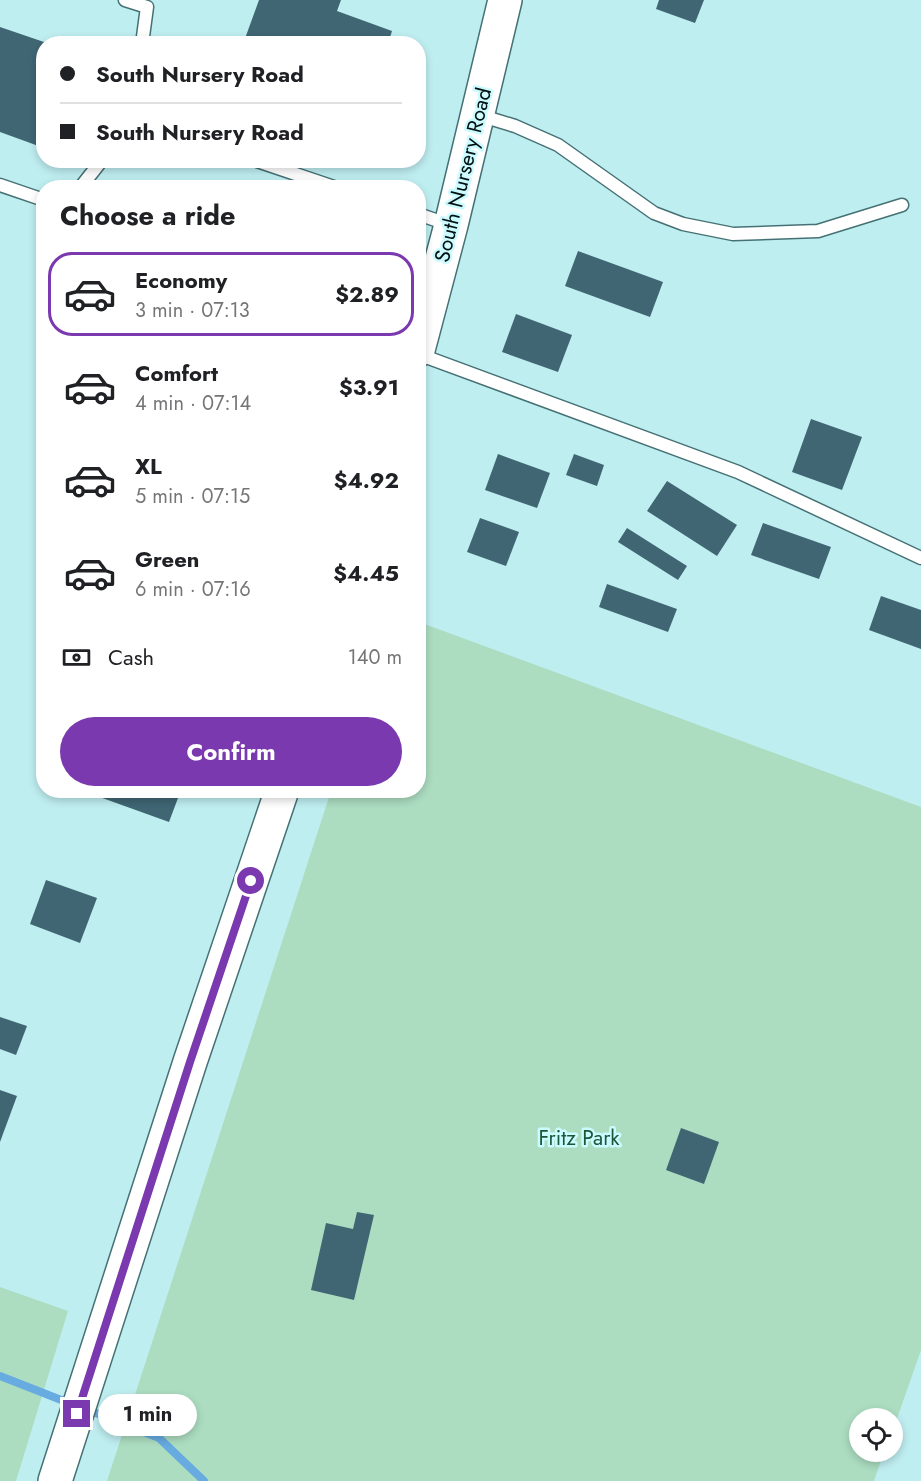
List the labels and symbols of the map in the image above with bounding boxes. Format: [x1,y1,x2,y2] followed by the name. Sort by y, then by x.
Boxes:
[427,85,499,265] street label: South Nursery Road
[237,867,264,894] route start
[538,1123,620,1153] park label: Fritz Park
[98,1393,197,1435] callout: 1 min
[63,1400,90,1427] route end

